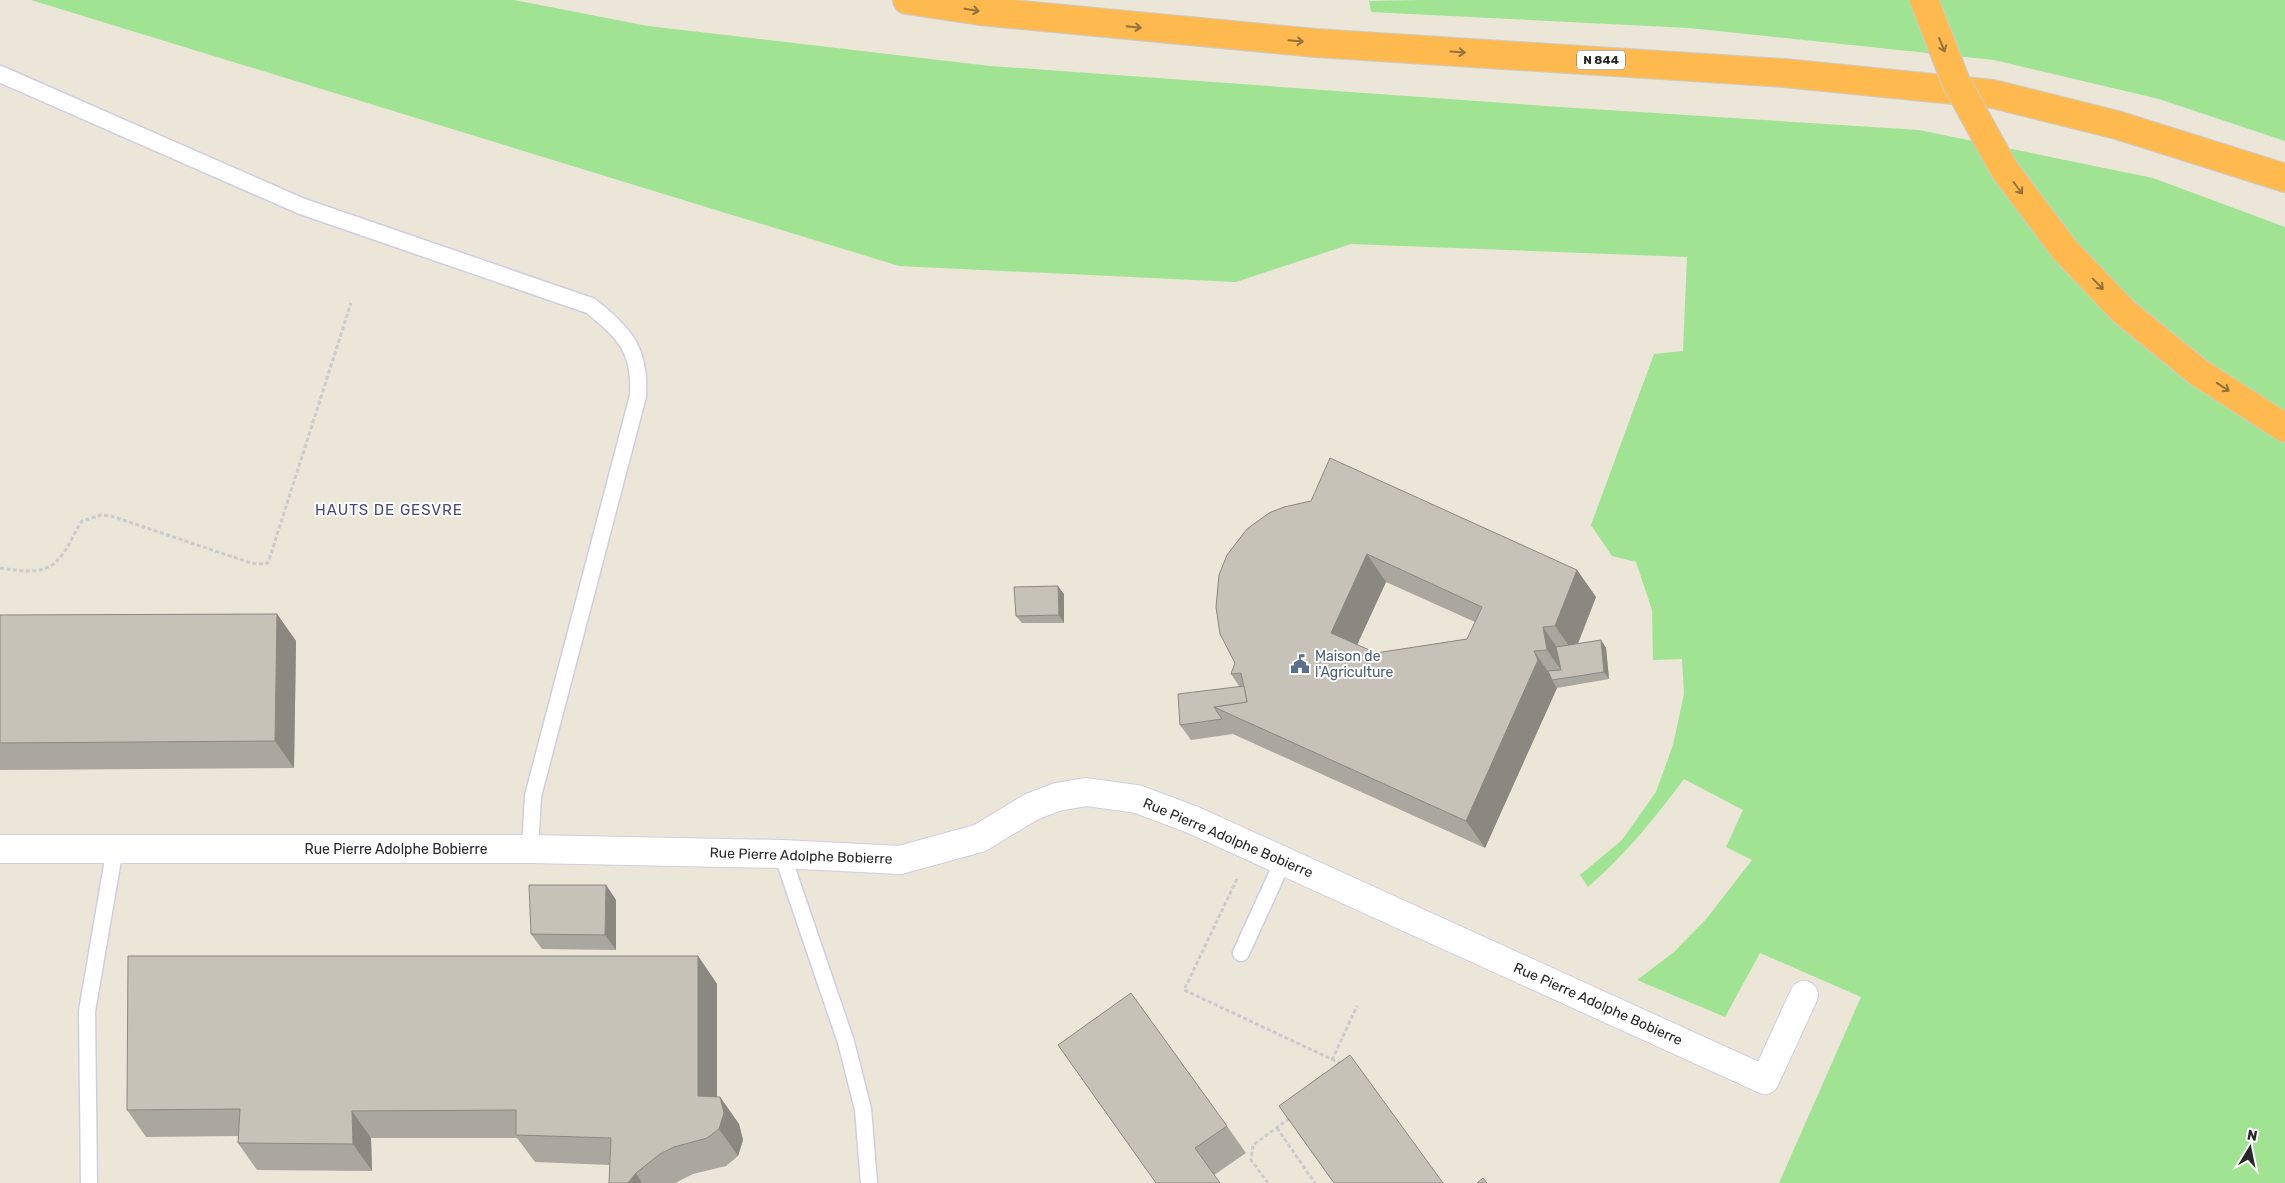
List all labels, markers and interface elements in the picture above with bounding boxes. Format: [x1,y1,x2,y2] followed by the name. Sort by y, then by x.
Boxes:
[964,5,980,15] one-way arrow
[1126,22,1142,31] one-way arrow
[1287,37,1303,46] one-way arrow
[1937,37,1947,52] one-way arrow
[1450,47,1466,56] one-way arrow
[1577,50,1625,70] road number: N 844
[2013,181,2023,195] one-way arrow
[2092,278,2104,291] one-way arrow
[2215,383,2229,393] one-way arrow
[315,501,463,519] district label: HAUTS DE GESVRE
[1315,648,1394,681] place label: Maison de l'Agriculture
[1289,653,1311,675] public building icon: Maison de l'Agriculture
[1140,794,1316,882] street label: Rue Pierre Adolphe Bobierre
[305,841,488,858] street label: Rue Pierre Adolphe Bobierre
[709,844,893,868] street label: Rue Pierre Adolphe Bobierre
[1511,959,1685,1049] street label: Rue Pierre Adolphe Bobierre
[2225,1123,2275,1173] north arrow
[2246,1126,2259,1145] text: N

